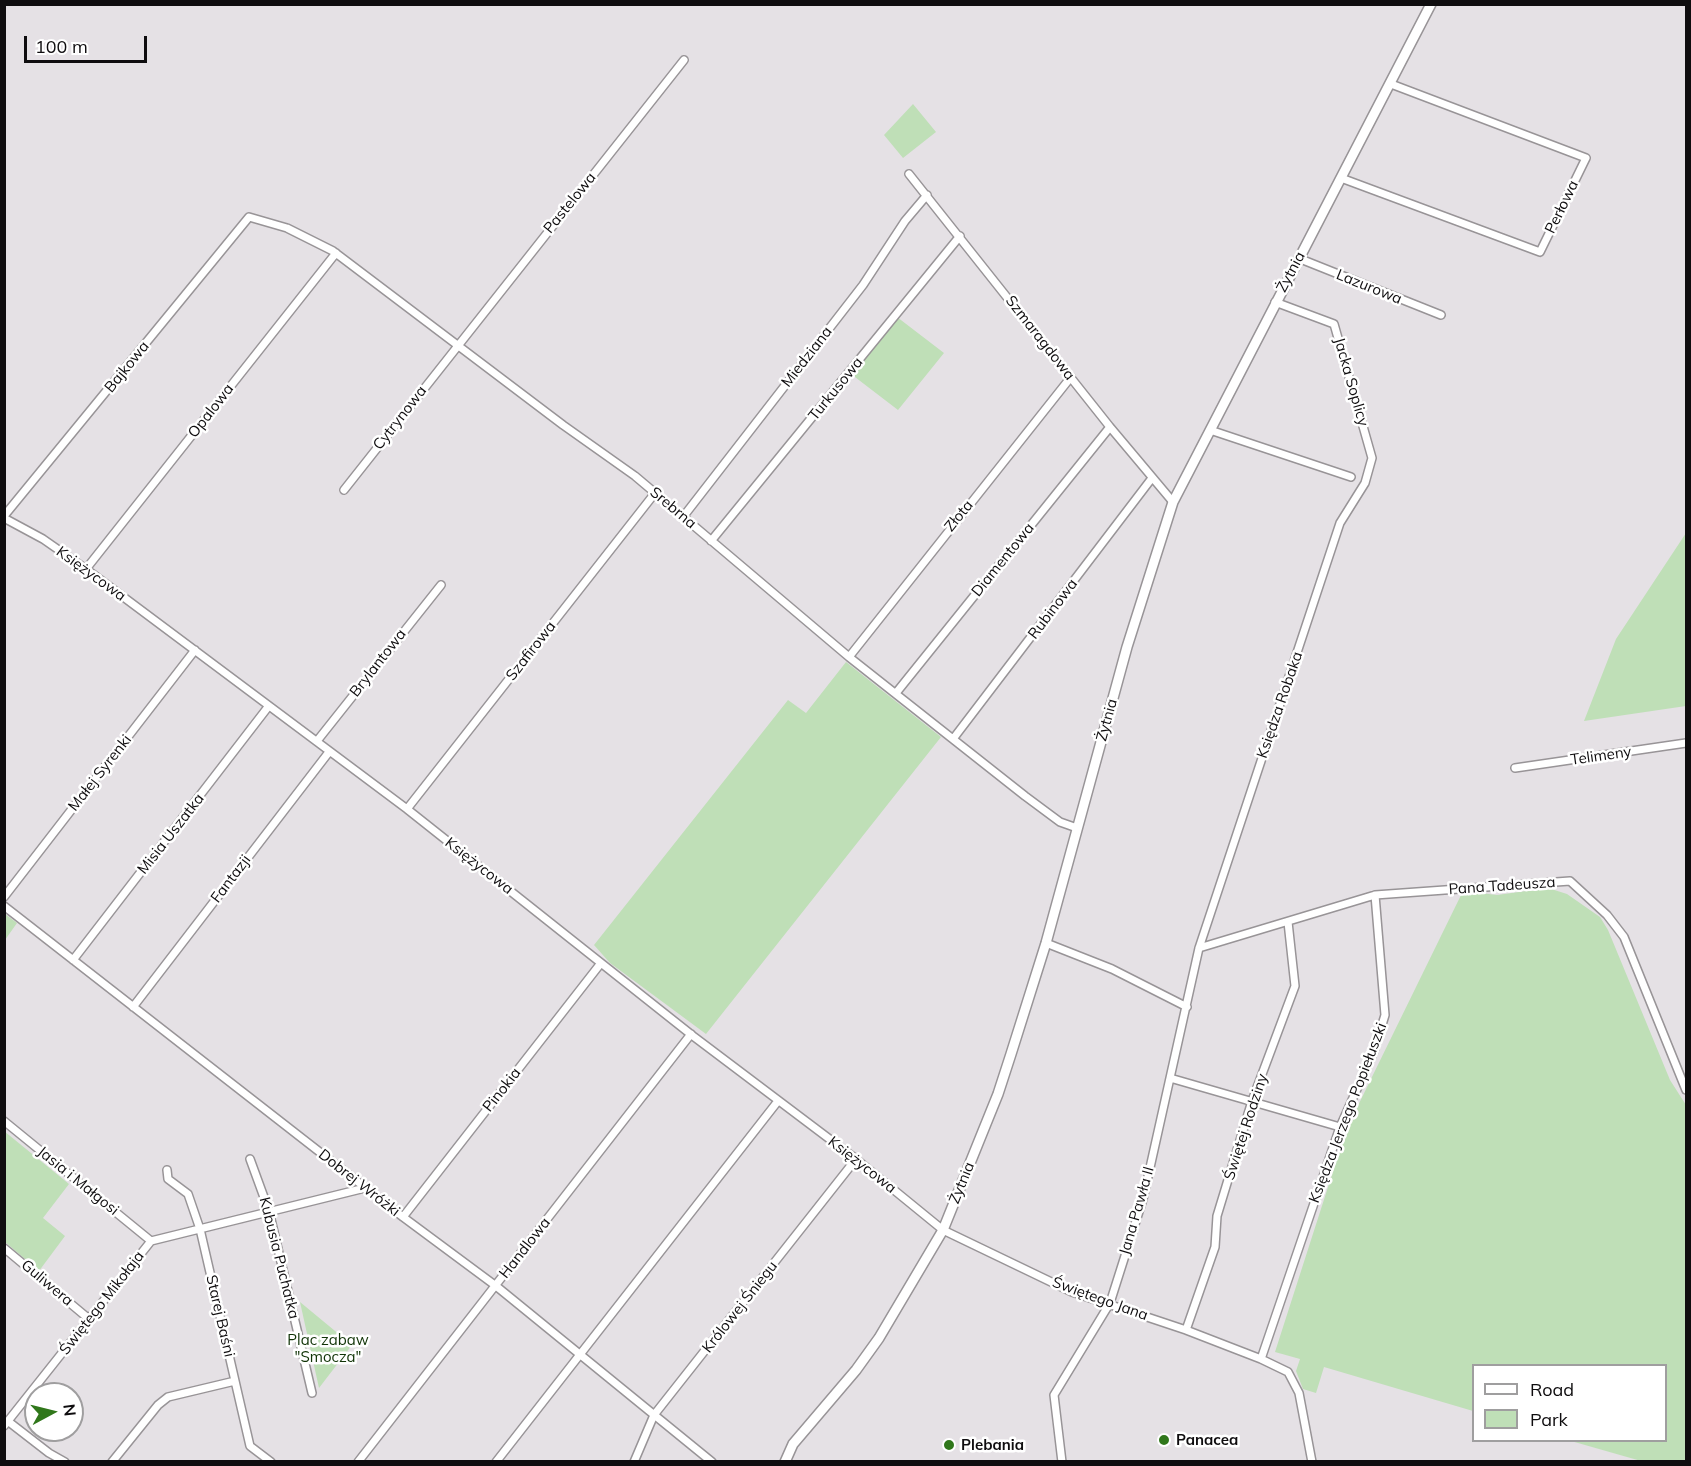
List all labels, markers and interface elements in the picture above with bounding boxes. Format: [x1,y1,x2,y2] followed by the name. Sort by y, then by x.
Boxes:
[27,24,150,62] scale bar
[35,35,88,58] text: 100 m
[540,169,600,237] street label: Pastelowa
[1541,177,1583,237] street label: Perłowa
[1273,249,1309,295] street label: Żytnia
[1333,266,1405,308] street label: Lazurowa
[1001,292,1079,384] street label: Szmaragdowa
[778,323,836,391] street label: Miedziana
[1330,336,1372,428] street label: Jacka Soplicy
[101,338,153,396] street label: Bajkowa
[805,354,867,424] street label: Turkusowa
[184,380,238,442] street label: Opalowa
[369,382,431,454] street label: Cytrynowa
[646,483,700,533] street label: Srebrna
[941,497,977,535] street label: Złota
[968,520,1038,600] street label: Diamentowa
[53,543,129,605] street label: Księżycowa
[1025,575,1081,643] street label: Rubinowa
[502,618,560,684] street label: Szafirowa
[346,626,410,700] street label: Brylantowa
[1253,649,1307,761] street label: Księdza Robaka
[1093,697,1121,743] street label: Żytnia
[65,731,135,815] street label: Małej Syrenki
[1569,743,1633,769] street label: Telimeny
[134,790,208,878] street label: Misia Uszatka
[441,834,517,898] street label: Księżycowa
[207,852,255,906] street label: Fantazji
[1448,873,1556,899] street label: Pana Tadeusza
[1305,1020,1391,1206] street label: Księdza Jerzego Popiełuszki
[479,1064,525,1116] street label: Pinokia
[1220,1072,1272,1182] street label: Świętej Rodziny
[824,1133,900,1197] street label: Księżycowa
[34,1143,122,1219] street label: Jasia i Małgosi
[315,1146,403,1220] street label: Dobrej Wróżki
[946,1160,978,1206] street label: Żytnia
[1116,1165,1158,1257] street label: Jana Pawła II
[255,1195,303,1321] street label: Kubusia Puchatka
[496,1214,554,1282] street label: Handlowa
[56,1248,148,1358] street label: Świętego Mikołaja
[17,1256,77,1310] street label: Guliwera
[699,1257,781,1357] street label: Królowej Śniegu
[202,1273,238,1359] street label: Starej Baśni
[1050,1273,1150,1325] street label: Świętego Jana
[287,1331,369,1366] park label: Plac zabaw "Smocza"
[1472,1364,1667,1442] legend
[1530,1378,1574,1401] text: Road
[24,1382,84,1442] north arrow
[59,1403,81,1417] text: N
[1530,1408,1568,1431] text: Park
[1176,1431,1238,1449] place label: Panacea
[1157,1433,1171,1447] marker: Panacea
[961,1436,1024,1454] place label: Plebania
[942,1438,956,1452] marker: Plebania

